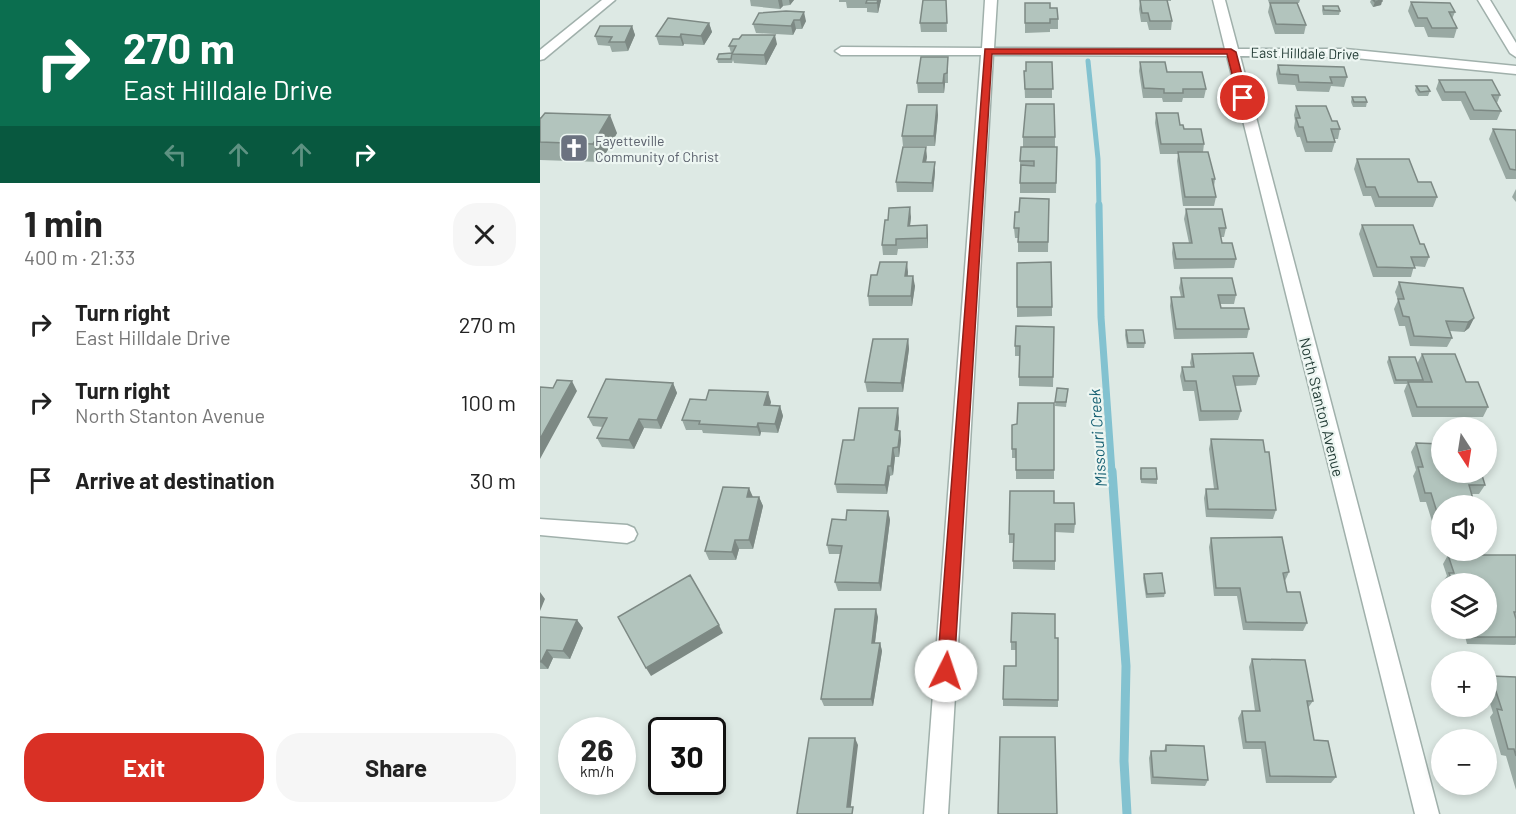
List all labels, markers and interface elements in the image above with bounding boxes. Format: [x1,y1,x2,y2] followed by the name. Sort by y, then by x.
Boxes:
[123,22,235,72] text: 270 m
[24,24,102,102] icon: right
[1250,44,1360,62] street label: East Hilldale Drive
[1217,72,1268,123] pin
[123,73,333,105] text: East Hilldale Drive
[1226,81,1259,114] icon: arrive
[558,132,590,164] church icon: Fayetteville Community of Christ
[595,132,719,165] place label: Fayetteville Community of Christ
[159,138,192,171] icon: left
[222,138,255,171] icon: ahead
[285,138,318,171] icon: ahead
[348,138,381,171] icon: right
[24,201,103,244] text: 1 min
[453,203,516,266] button: close
[24,245,135,269] text: 400 m · 21:33
[75,299,170,325] text: Turn right
[24,308,57,341] icon: right
[459,311,516,337] text: 270 m
[75,325,231,349] text: East Hilldale Drive
[1296,336,1348,478] street label: North Stanton Avenue
[75,377,170,403] text: Turn right
[24,386,57,419] icon: right
[1084,388,1110,488] water label: Missouri Creek
[461,389,516,415] text: 100 m
[75,403,265,427] text: North Stanton Avenue
[1431,417,1497,483] north arrow
[1431,417,1497,795] map controls
[24,464,57,497] icon: arrive
[75,467,274,493] text: Arrive at destination
[470,467,516,493] text: 30 m
[1431,495,1497,561] button: sound
[1431,573,1497,639] button: layers
[914,639,978,703] position arrow
[1431,651,1497,717] button: +
[648,717,726,795] speed limit sign: 30
[1431,729,1497,795] button: −
[581,731,613,767] text: 26
[24,733,264,802] button: Exit
[276,733,516,802] button: Share
[580,762,614,780] text: km/h

